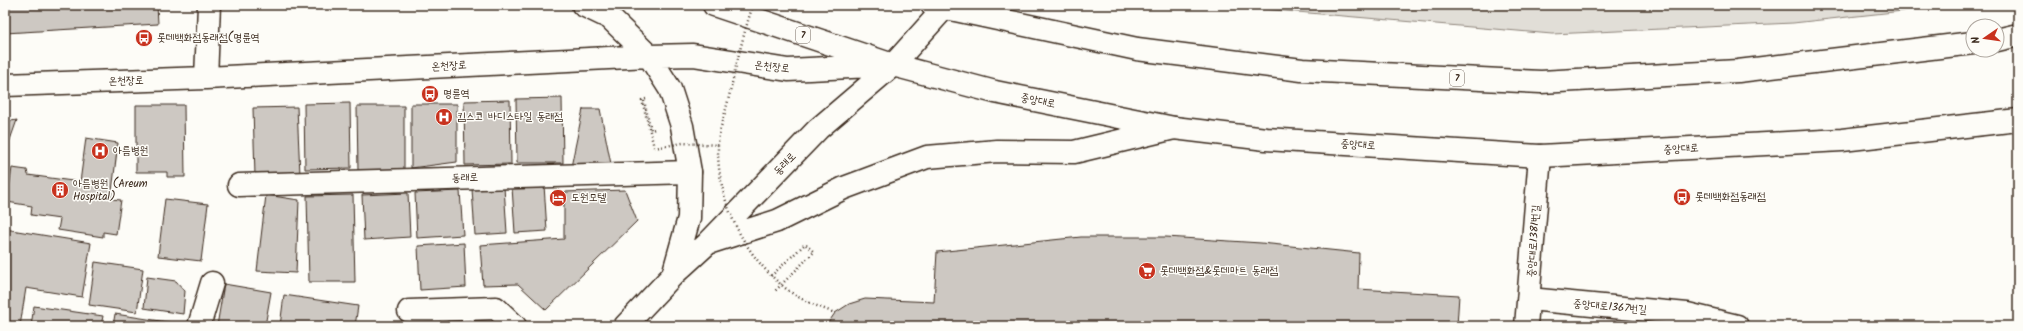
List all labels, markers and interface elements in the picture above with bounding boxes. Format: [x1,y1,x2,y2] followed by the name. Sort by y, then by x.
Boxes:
[1965,18,2005,58] north arrow
[796,27,810,43] road number: 7
[134,28,154,48] bus stop icon: 롯데백화점동래점(명륜역
[157,29,260,47] place label: 롯데백화점동래점(명륜역
[1967,35,1986,45] text: N
[431,56,467,76] street label: 온천장로
[753,56,791,78] street label: 온천장로
[1450,70,1464,86] road number: 7
[108,71,144,91] street label: 온천장로
[420,84,440,104] bus stop icon: 명륜역
[443,85,470,103] place label: 명륜역
[1019,89,1057,113] street label: 중앙대로
[434,107,454,127] hospital icon: 킴스코 바디스타일 동래점
[457,108,563,126] place label: 킴스코 바디스타일 동래점
[1340,135,1376,155] street label: 중앙대로
[1663,139,1699,159] street label: 중앙대로
[90,141,110,161] hospital icon: 아름병원
[113,142,149,160] place label: 아름병원
[769,148,801,180] street label: 동래로
[451,169,479,187] street label: 동래로
[73,175,148,206] place label: 아름병원 (Areum Hospital)
[50,180,70,200] building icon: 아름병원 (Areum Hospital)
[1672,187,1692,207] bus stop icon: 롯데백화점동래점
[548,188,568,208] hotel icon: 도원모텔
[1695,188,1766,206] place label: 롯데백화점동래점
[571,189,607,207] place label: 도원모텔
[1522,204,1546,278] street label: 중앙대로1381번길
[1137,261,1157,281] supermarket icon: 롯데백화점&롯데마트 동래점
[1160,262,1279,280] place label: 롯데백화점&롯데마트 동래점
[1572,295,1648,319] street label: 중앙대로1367번길

